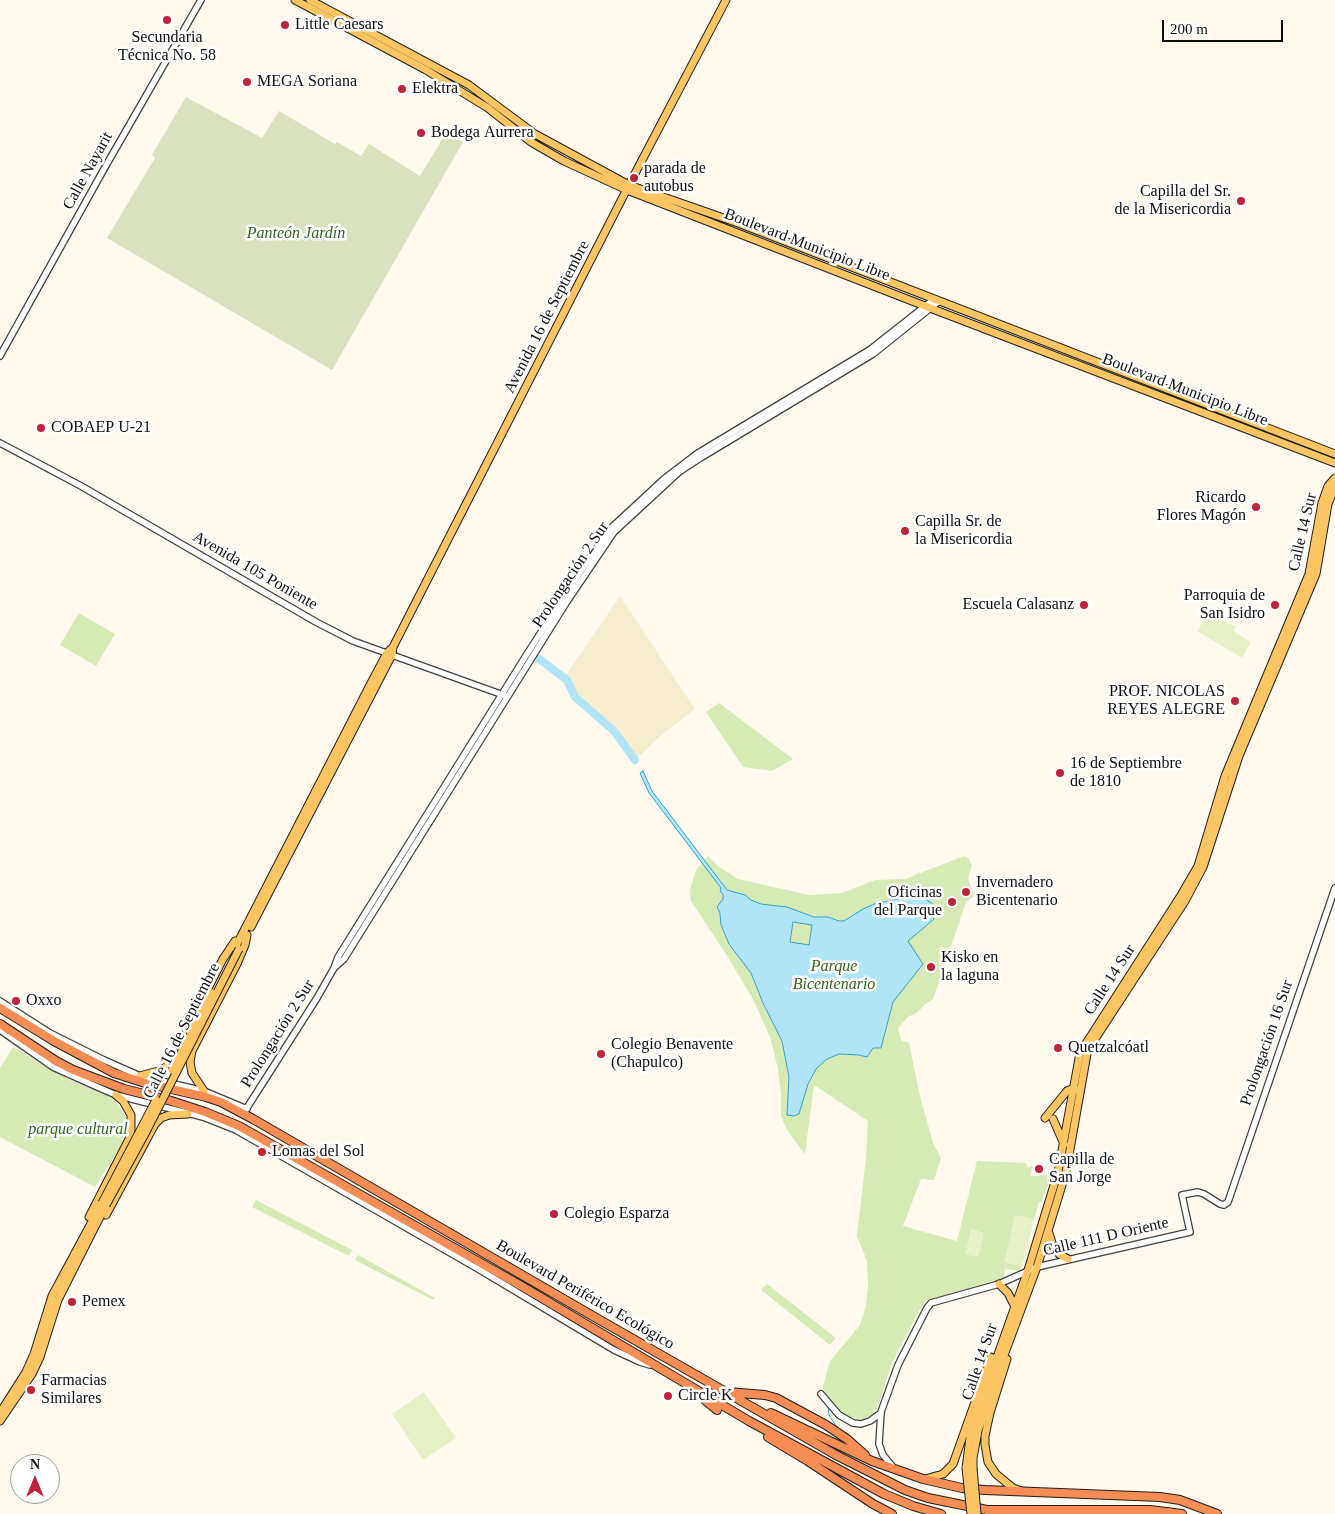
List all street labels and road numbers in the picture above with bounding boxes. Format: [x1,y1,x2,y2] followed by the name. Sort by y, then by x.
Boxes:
[59,129,117,213] street label: Calle Nayarit
[721,205,893,285] street label: Boulevard Municipio Libre
[500,237,594,397] street label: Avenida 16 de Septiembre
[1099,350,1271,430] street label: Boulevard Municipio Libre
[1285,491,1321,573] street label: Calle 14 Sur
[528,518,614,632] street label: Prolongación 2 Sur
[189,527,321,615] street label: Avenida 105 Poniente
[1080,941,1140,1019] street label: Calle 14 Sur
[139,960,225,1102] street label: Calle 16 de Septiembre
[237,977,319,1091] street label: Prolongación 2 Sur
[1237,978,1297,1108] street label: Prolongación 16 Sur
[1041,1213,1171,1261] street label: Calle 111 D Oriente
[492,1236,678,1354] street label: Boulevard Periférico Ecológico
[958,1321,1002,1403] street label: Calle 14 Sur

